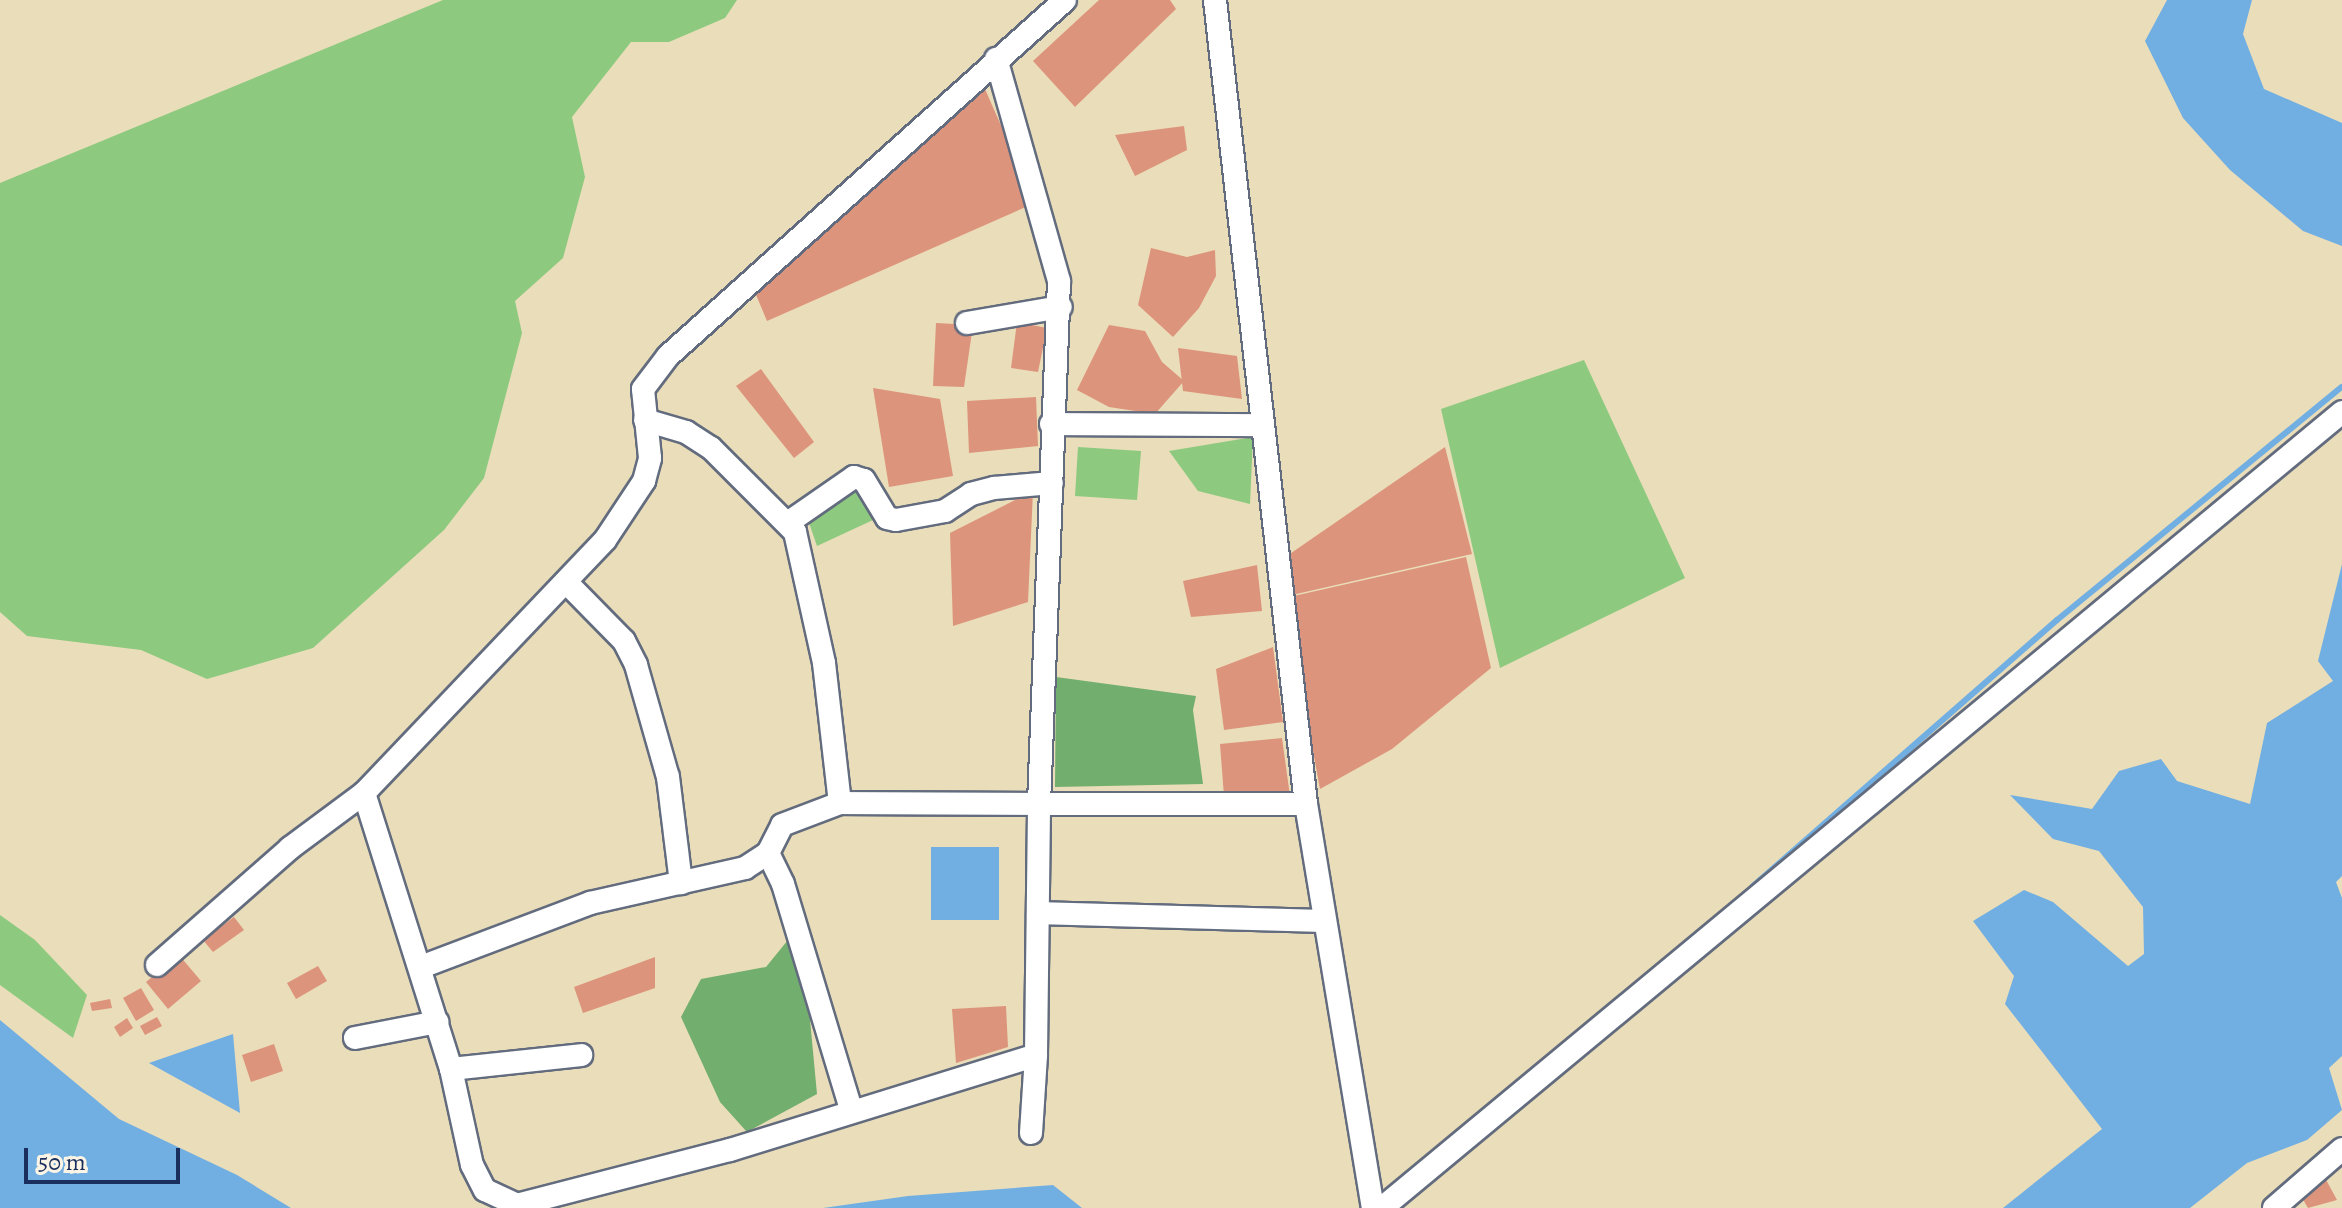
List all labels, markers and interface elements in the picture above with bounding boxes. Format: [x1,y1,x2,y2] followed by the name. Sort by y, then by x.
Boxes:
[28,1132,184,1182] scale bar
[38,1146,86,1178] text: 50 m

